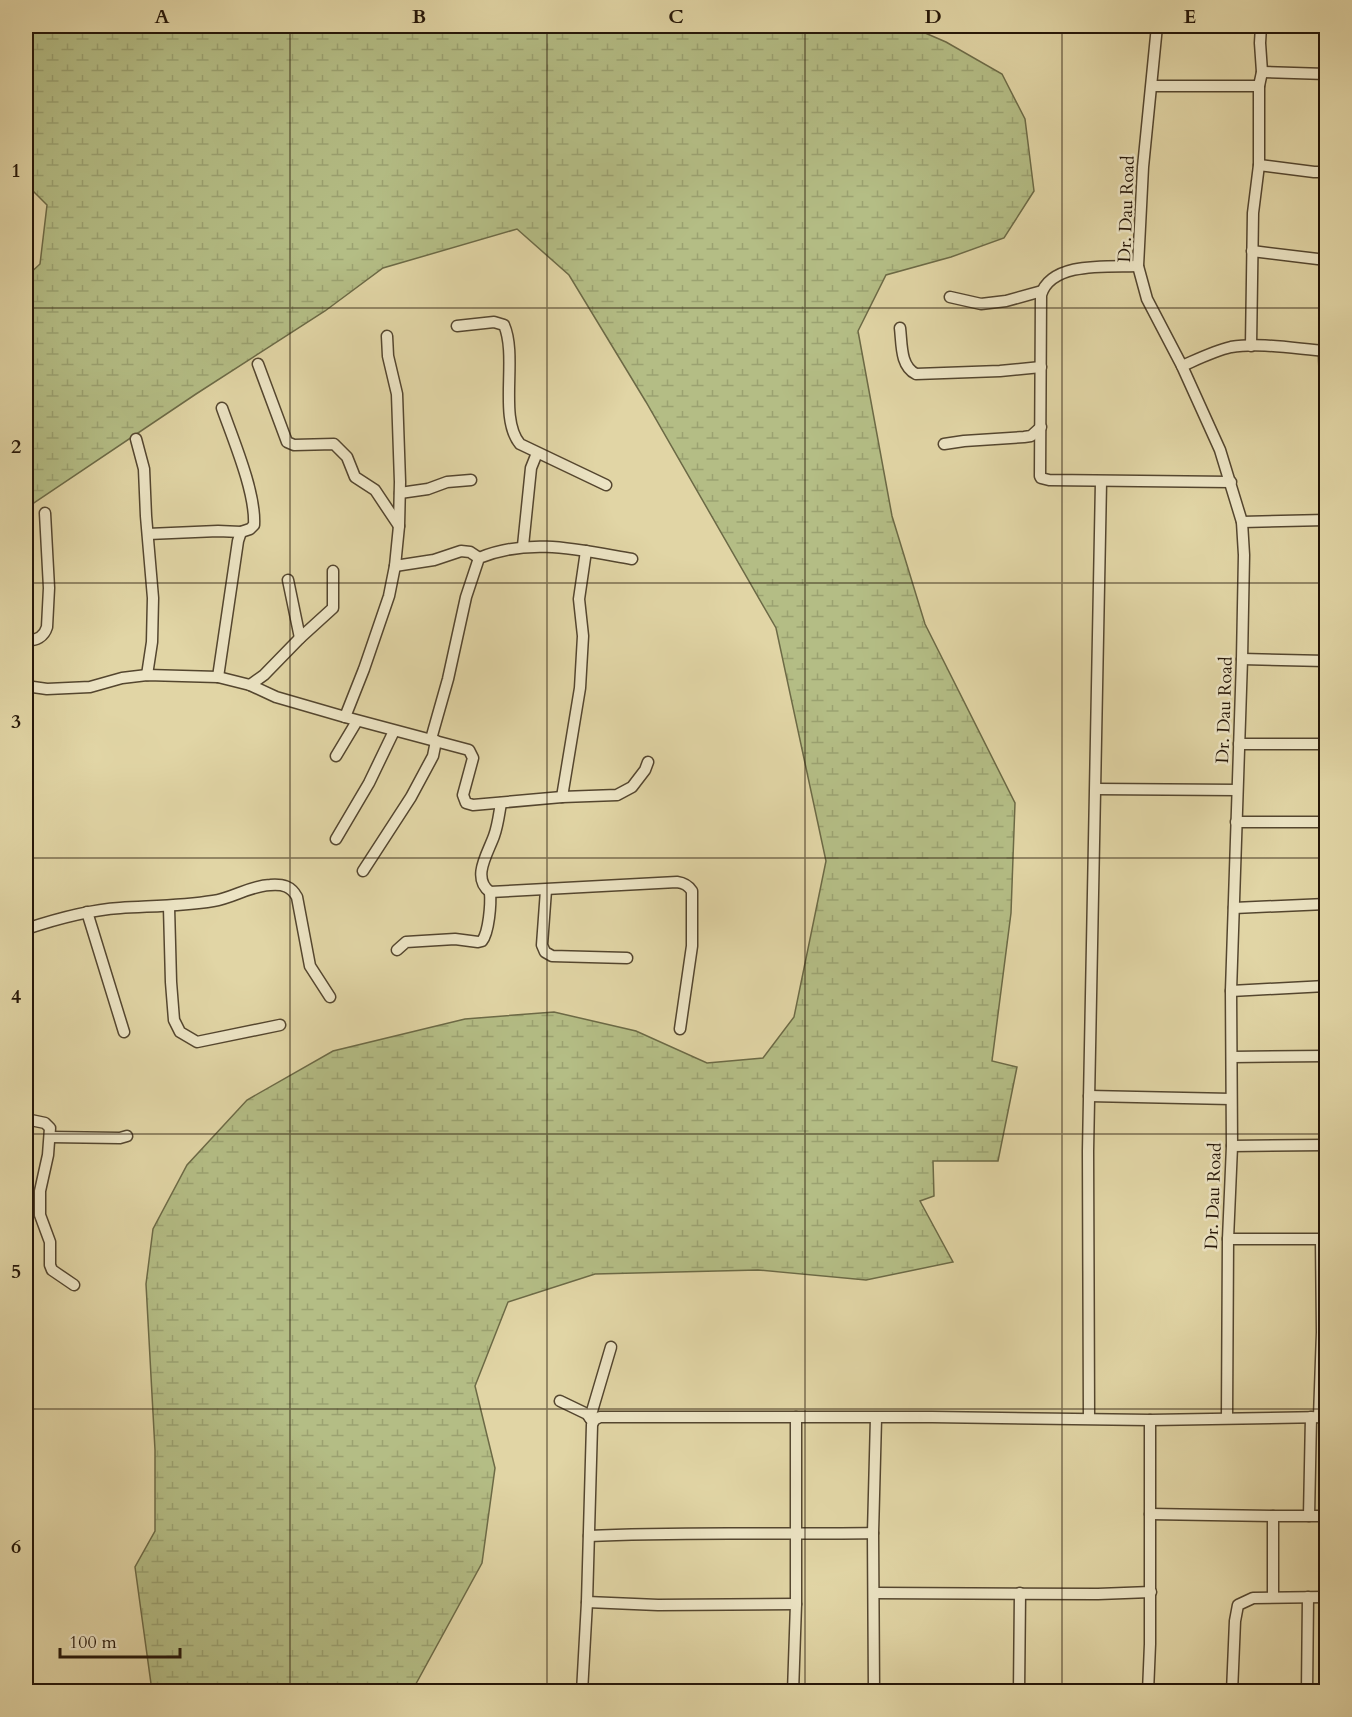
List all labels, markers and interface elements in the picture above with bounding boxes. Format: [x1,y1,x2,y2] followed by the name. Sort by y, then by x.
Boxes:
[154,3,170,30] text: A
[412,3,426,30] text: B
[668,3,684,30] text: C
[924,3,942,30] text: D
[1184,3,1196,30] text: E
[1112,155,1141,263] street label: Dr. Dau Road
[11,157,21,184] text: 1
[11,433,21,460] text: 2
[1210,656,1239,764] street label: Dr. Dau Road
[11,708,21,735] text: 3
[11,983,21,1010] text: 4
[1199,1142,1228,1250] street label: Dr. Dau Road
[11,1258,21,1285] text: 5
[11,1533,21,1560] text: 6
[60,1621,180,1659] scale bar
[69,1630,117,1655] text: 100 m

